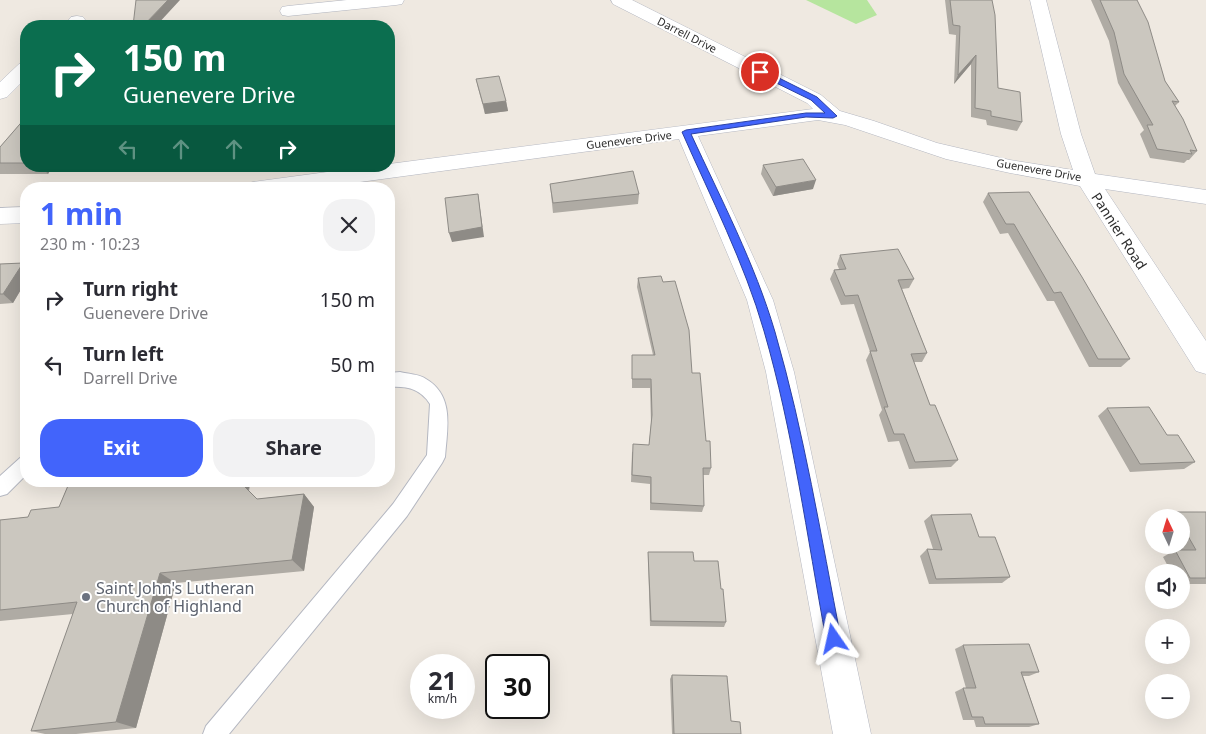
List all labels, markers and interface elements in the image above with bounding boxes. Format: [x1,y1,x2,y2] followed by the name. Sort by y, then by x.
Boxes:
[655,13,720,56] street label: Darrell Drive
[123,34,226,81] text: 150 m
[40,40,105,105] icon: right
[739,51,781,93] pin
[746,58,774,86] icon: arrive
[123,79,295,109] text: Guenevere Drive
[585,127,673,152] street label: Guenevere Drive
[114,135,142,163] icon: left
[167,135,195,163] icon: ahead
[220,135,248,163] icon: ahead
[273,135,301,163] icon: right
[995,155,1083,184] street label: Guenevere Drive
[1087,189,1151,273] street label: Pannier Road
[40,193,123,234] text: 1 min
[323,199,375,251] button: close
[40,233,140,255] text: 230 m · 10:23
[83,276,178,302] text: Turn right
[40,286,68,314] icon: right
[320,287,375,313] text: 150 m
[83,302,208,324] text: Guenevere Drive
[83,341,164,367] text: Turn left
[40,351,68,379] icon: left
[331,352,375,378] text: 50 m
[83,367,178,389] text: Darrell Drive
[40,419,203,477] button: Exit
[213,419,375,477] button: Share
[1145,509,1190,554] north arrow
[1145,509,1190,719] map controls
[1145,564,1190,609] button: sound
[96,577,254,617] place label: Saint John's Lutheran Church of Highland
[80,591,92,603] marker: Saint John's Lutheran Church of Highland
[807,612,859,664] position arrow
[1145,619,1190,664] button: +
[485,654,550,719] speed limit sign: 30
[428,663,457,697] text: 21
[1145,674,1190,719] button: −
[428,690,457,707] text: km/h

